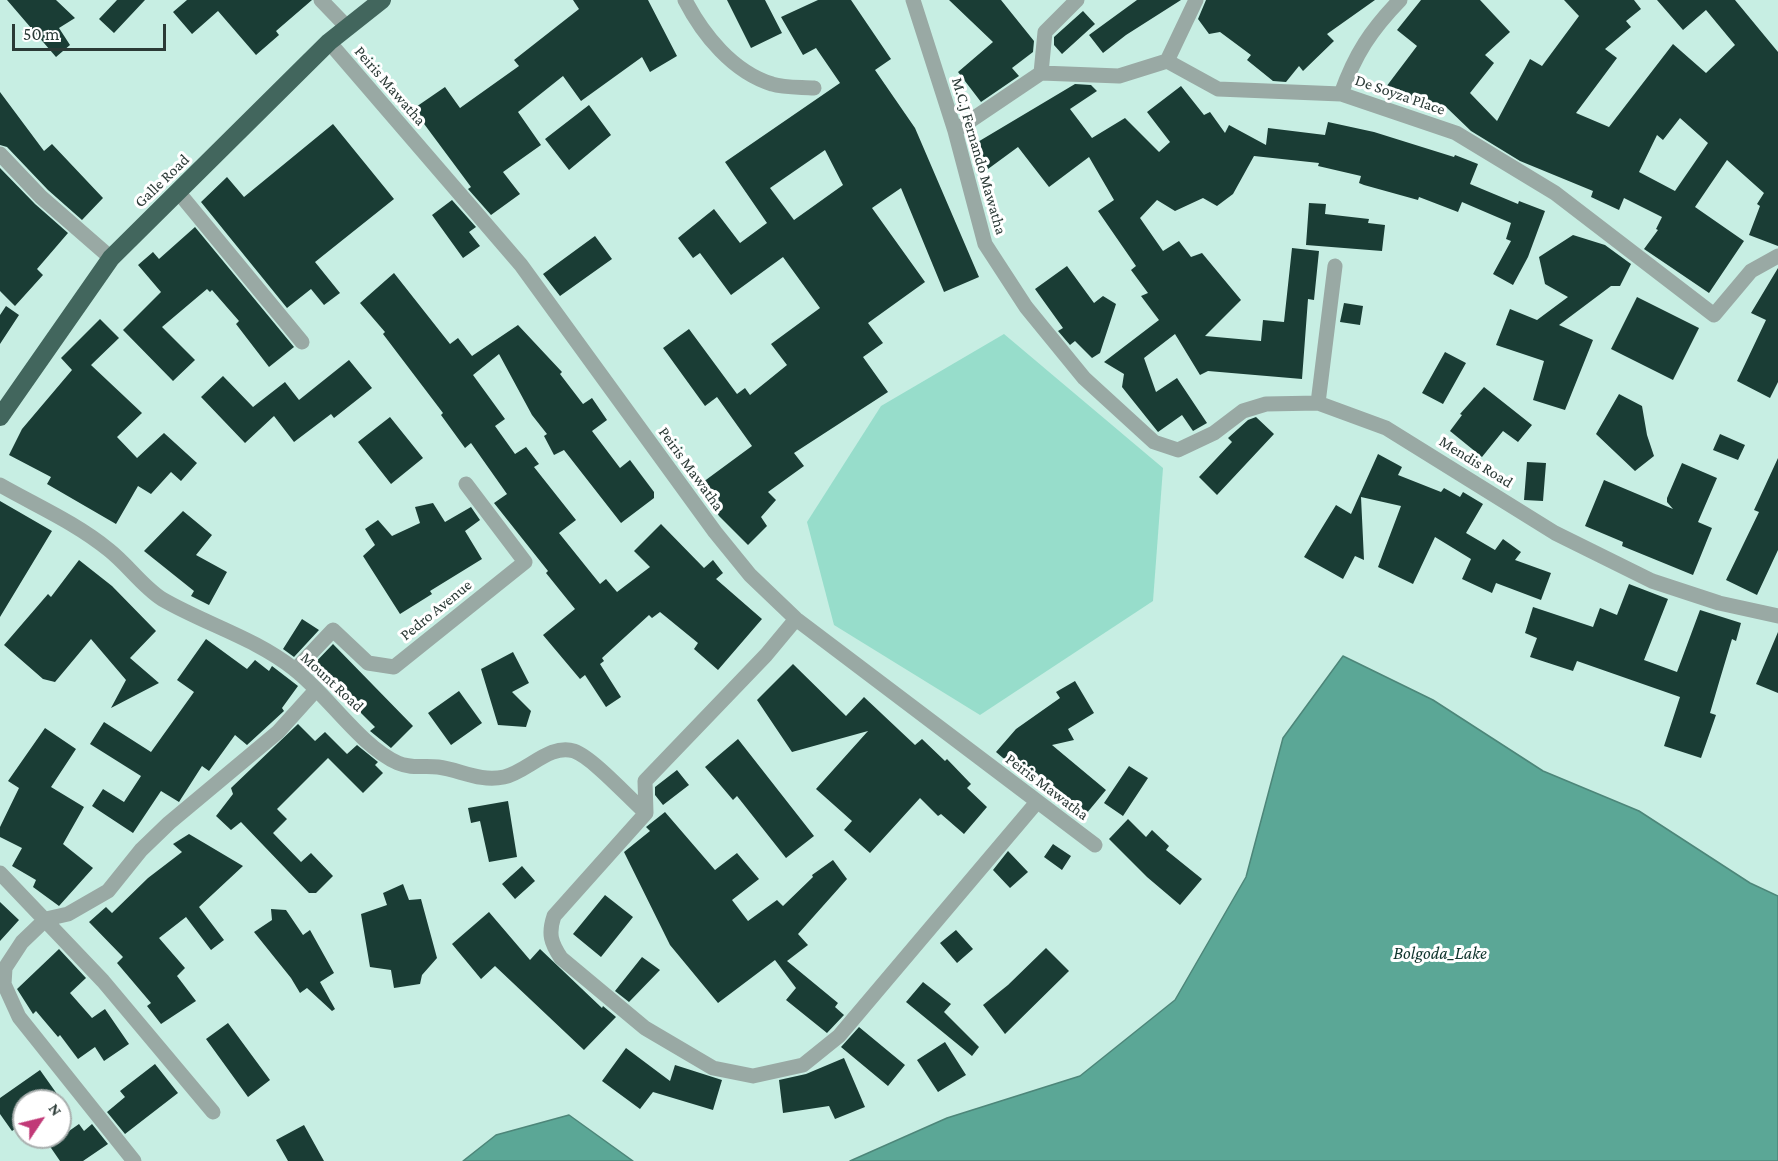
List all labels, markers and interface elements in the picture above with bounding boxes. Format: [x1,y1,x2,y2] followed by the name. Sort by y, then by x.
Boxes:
[15,12,170,50] scale bar
[23,24,60,44] text: 50 m
[350,42,430,130] street label: Peiris Mawatha
[1352,71,1448,119] street label: De Soyza Place
[947,75,1011,237] street label: M.C.J Fernando Mawatha
[131,150,193,212] street label: Galle Road
[654,423,728,515] street label: Peiris Mawatha
[1436,432,1516,492] street label: Mendis Road
[396,575,476,645] street label: Pedro Avenue
[297,648,367,716] street label: Mount Road
[1002,750,1092,824] street label: Peiris Mawatha
[1393,942,1487,964] water label: Bolgoda_Lake
[12,1089,72,1149] north arrow
[45,1100,66,1119] text: N

